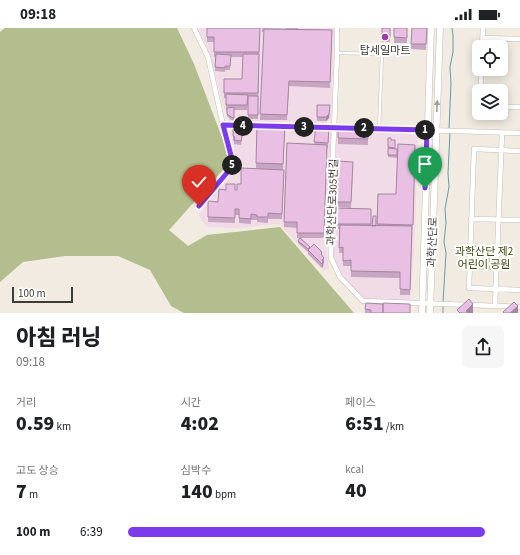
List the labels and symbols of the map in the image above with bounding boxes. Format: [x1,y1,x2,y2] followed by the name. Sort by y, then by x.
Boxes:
[380,32,390,42] marker: 탑세일마트
[360,43,410,58] place label: 탑세일마트
[434,99,440,112] one-way arrow
[233,116,253,136] pin: 4
[294,117,314,137] pin: 3
[354,118,374,138] pin: 2
[415,120,435,140] pin: 1
[408,147,442,188] pin
[222,155,242,175] pin: 5
[323,158,342,246] street label: 과학산단로305번길
[182,165,216,206] pin
[424,216,441,268] street label: 과학산단로
[455,244,513,272] park label: 과학산단 제2 어린이 공원
[12,285,73,304] scale bar

